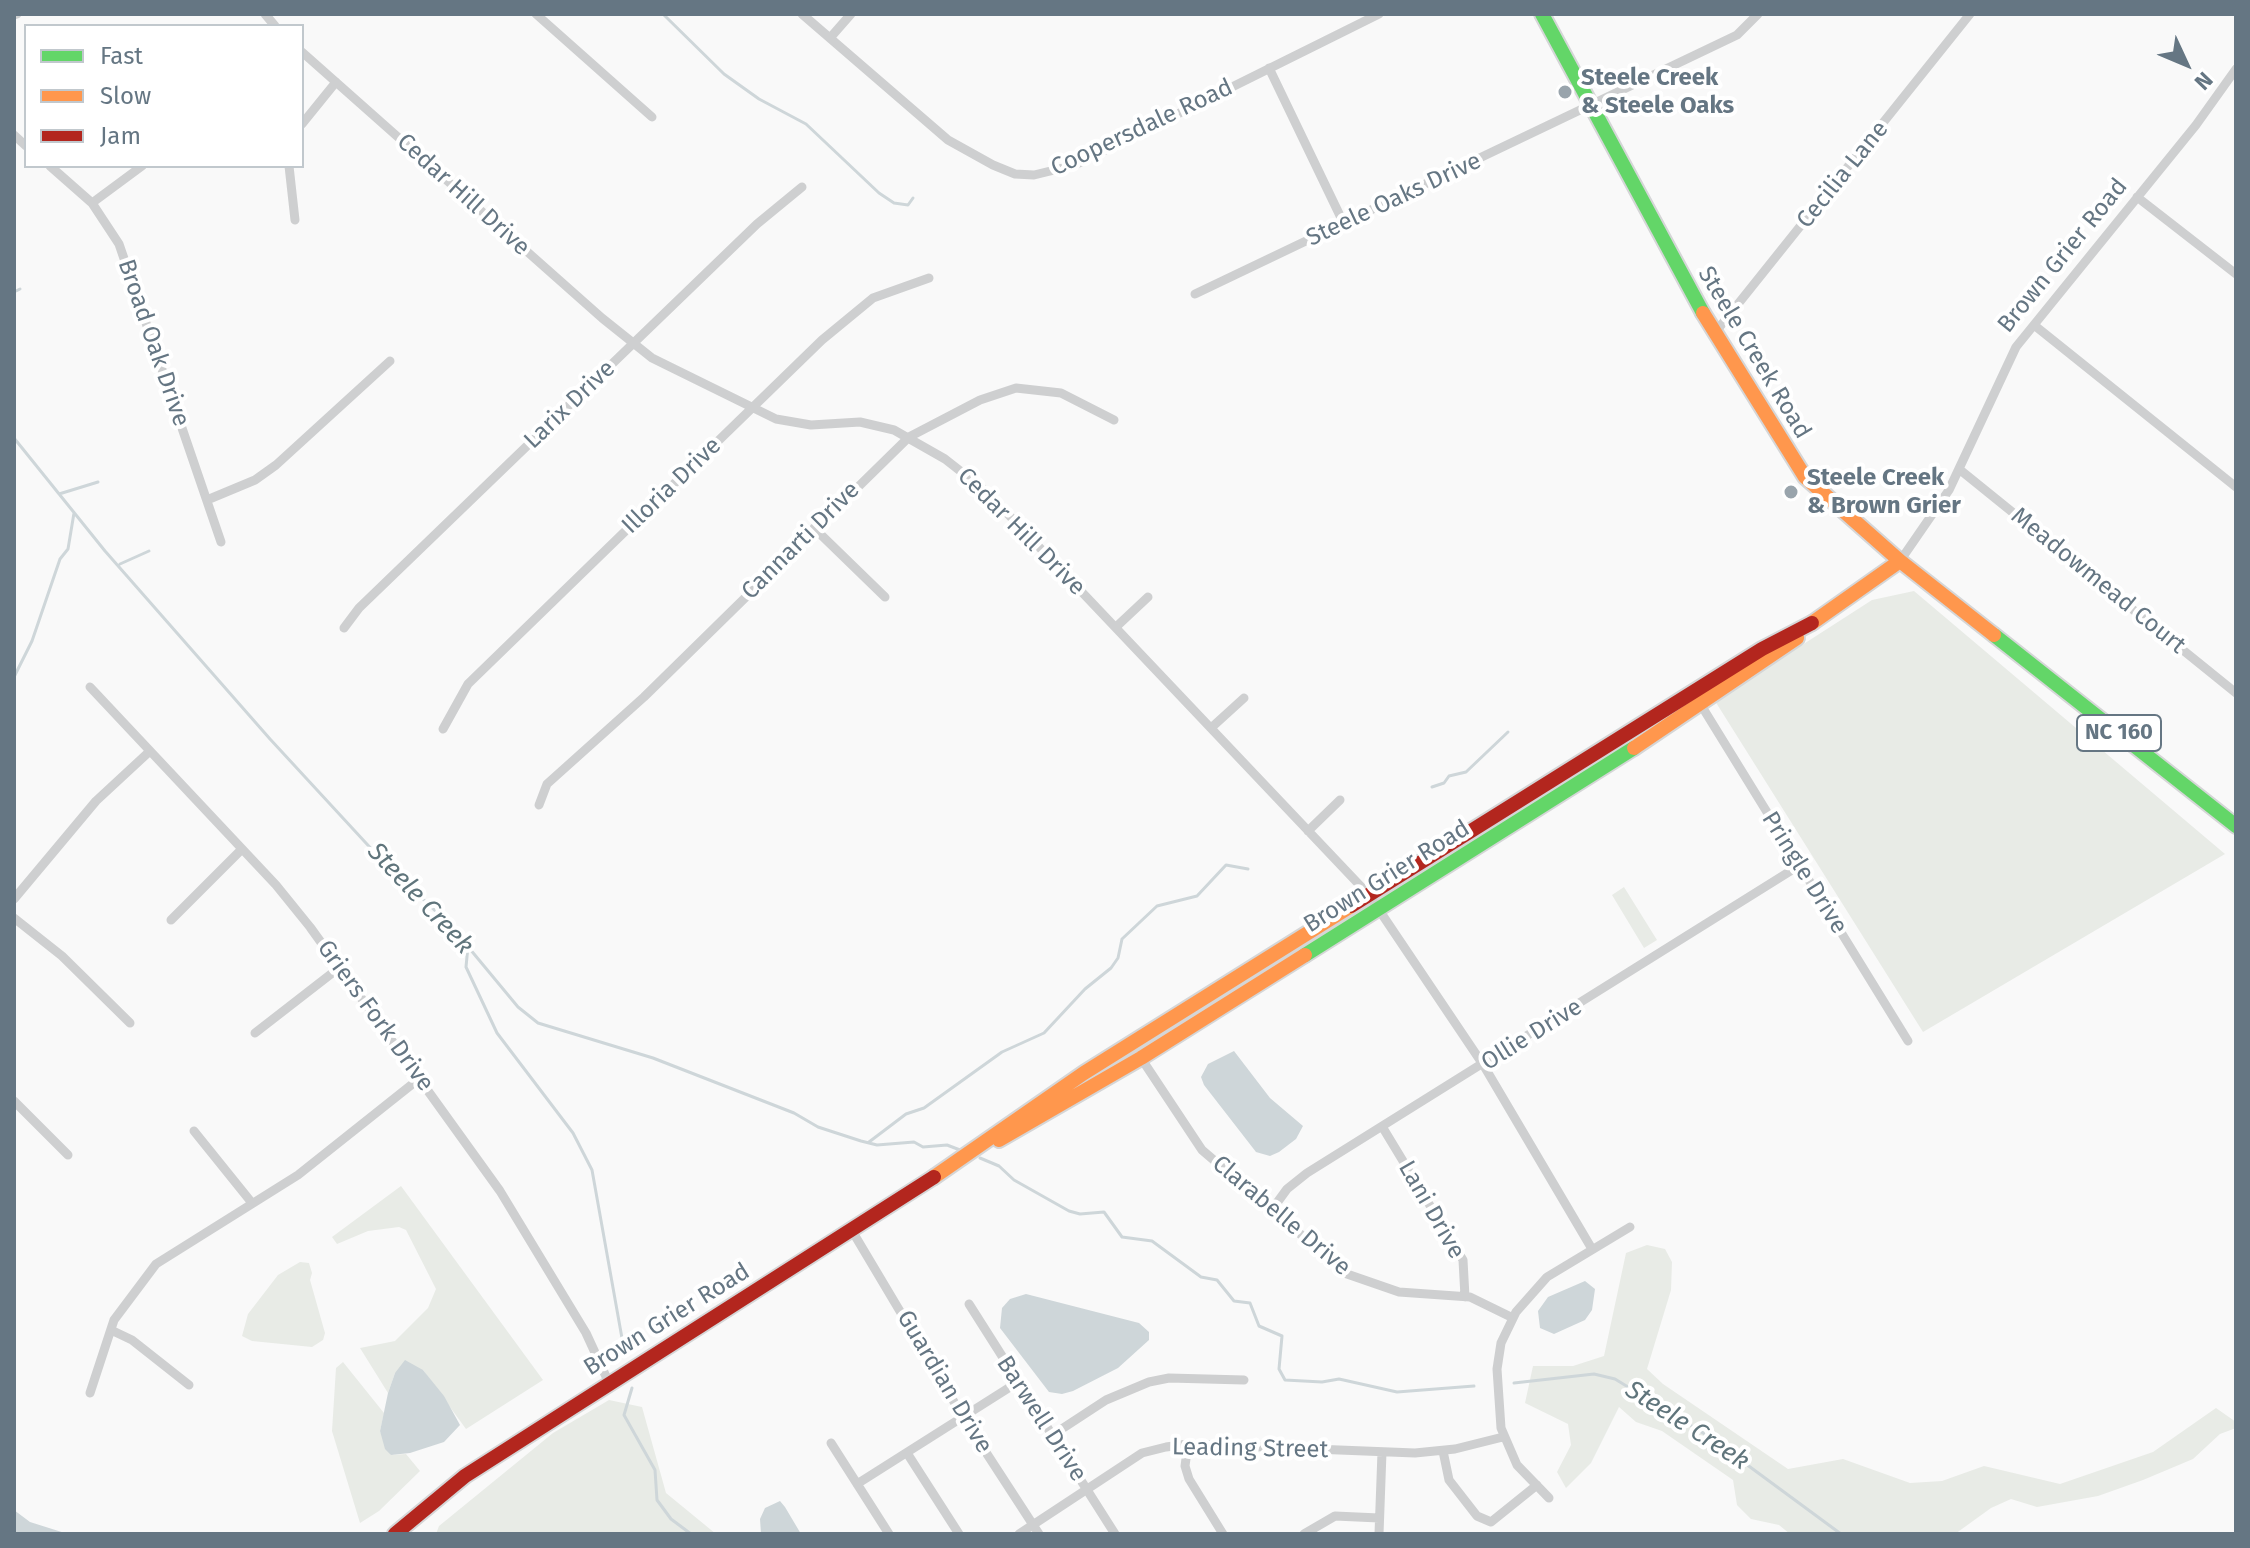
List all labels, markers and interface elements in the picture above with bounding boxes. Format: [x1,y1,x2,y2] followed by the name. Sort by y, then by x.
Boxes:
[24,24,304,168] legend
[2146,24,2226,104] north arrow
[100,42,143,70] text: Fast
[1581,64,1734,120] place label: Steele Creek & Steele Oaks
[2189,66,2218,96] text: N
[1047,73,1237,183] street label: Coopersdale Road
[100,82,151,110] text: Slow
[1556,83,1574,101] marker: Steele Creek & Steele Oaks
[1791,116,1895,234] street label: Cecilia Lane
[100,122,141,150] text: Jam
[391,128,535,262] street label: Cedar Hill Drive
[1302,147,1486,253] street label: Steele Oaks Drive
[1992,173,2134,339] street label: Brown Grier Road
[111,256,195,430] street label: Broad Oak Drive
[1691,262,1817,444] street label: Steele Creek Road
[519,355,621,455] street label: Larix Drive
[616,432,728,540] street label: Illoria Drive
[951,462,1091,602] street label: Cedar Hill Drive
[1807,464,1961,520] place label: Steele Creek & Brown Grier
[736,476,866,606] street label: Cannarti Drive
[1782,483,1800,501] marker: Steele Creek & Brown Grier
[2005,502,2191,660] street label: Meadowmead Court
[2077,715,2161,751] road number: NC 160
[1755,807,1853,939] street label: Pringle Drive
[1299,814,1475,940] street label: Brown Grier Road
[360,837,480,961] water label: Steele Creek
[310,935,440,1097] street label: Griers Fork Drive
[1476,993,1588,1077] street label: Ollie Drive
[1206,1150,1356,1282] street label: Clarabelle Drive
[1391,1156,1471,1264] street label: Lani Drive
[579,1257,755,1383] street label: Brown Grier Road
[890,1305,998,1459] street label: Guardian Drive
[990,1351,1092,1487] street label: Barwell Drive
[1619,1374,1755,1478] water label: Steele Creek
[1172,1433,1328,1465] street label: Leading Street

